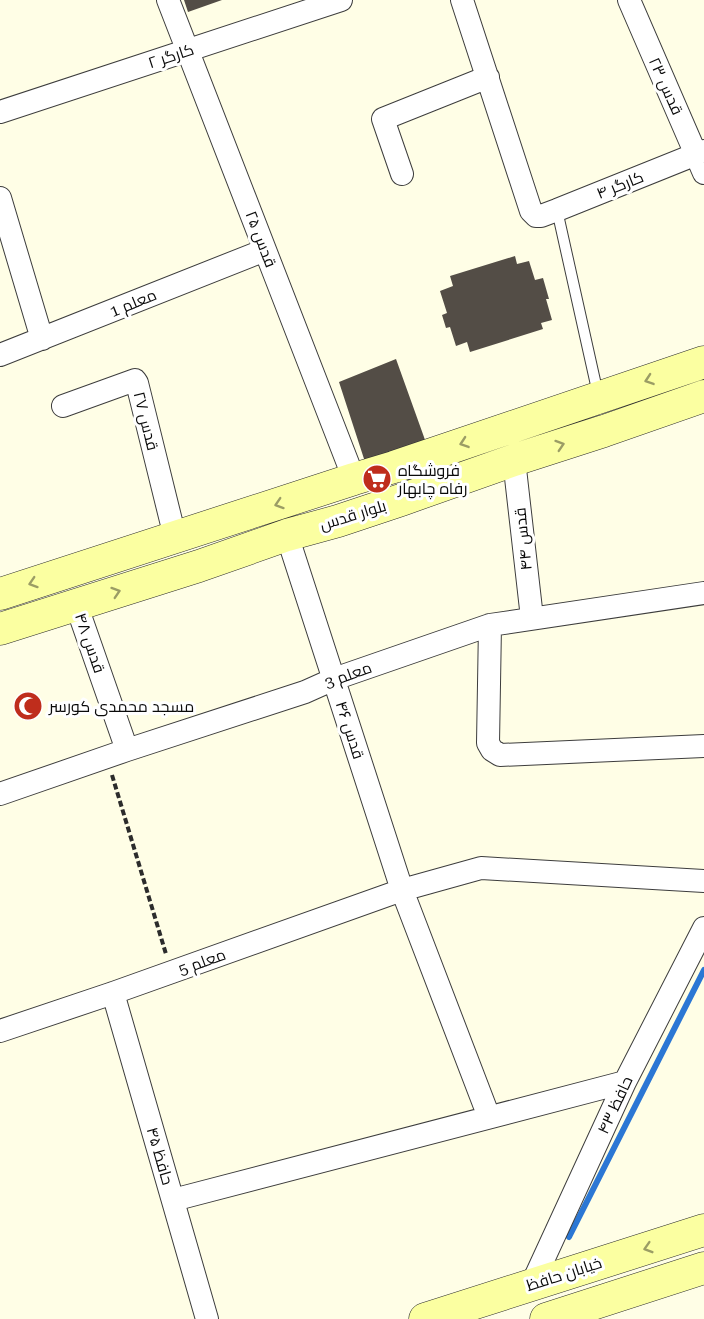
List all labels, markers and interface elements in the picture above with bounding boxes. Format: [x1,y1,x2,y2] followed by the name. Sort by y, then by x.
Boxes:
[146,40,196,72] street label: کارگر ۲
[644,54,687,118] street label: قدس ۲۳
[594,167,646,203] street label: کارگر ۴
[241,208,280,270] street label: قدس ۲۵
[107,285,160,323] street label: معلم 1
[644,373,655,386] one-way arrow
[129,390,162,453] street label: قدس ۲۷
[459,436,470,448] one-way arrow
[554,440,565,452] one-way arrow
[397,461,467,500] place label: فروشگاه رفاه چابهار
[361,463,393,495] supermarket icon: فروشگاه رفاه چابهار
[317,496,389,535] street label: بلوار قدس
[274,497,285,509] one-way arrow
[510,507,537,571] street label: قدس ۴۴
[28,576,39,589] one-way arrow
[110,587,121,599] one-way arrow
[70,610,109,676] street label: قدس ۴۸
[322,658,375,694] street label: معلم 3
[12,690,44,722] mosque icon: مسجد محمدی کورسر
[48,697,194,717] place label: مسجد محمدی کورسر
[331,699,368,762] street label: قدس ۴۶
[176,945,229,981] street label: معلم 5
[593,1073,637,1137] street label: حافظ ۴۳
[143,1125,177,1187] street label: حافظ ۴۵
[643,1241,654,1253] one-way arrow
[524,1253,604,1296] street label: خیابان حافظ

